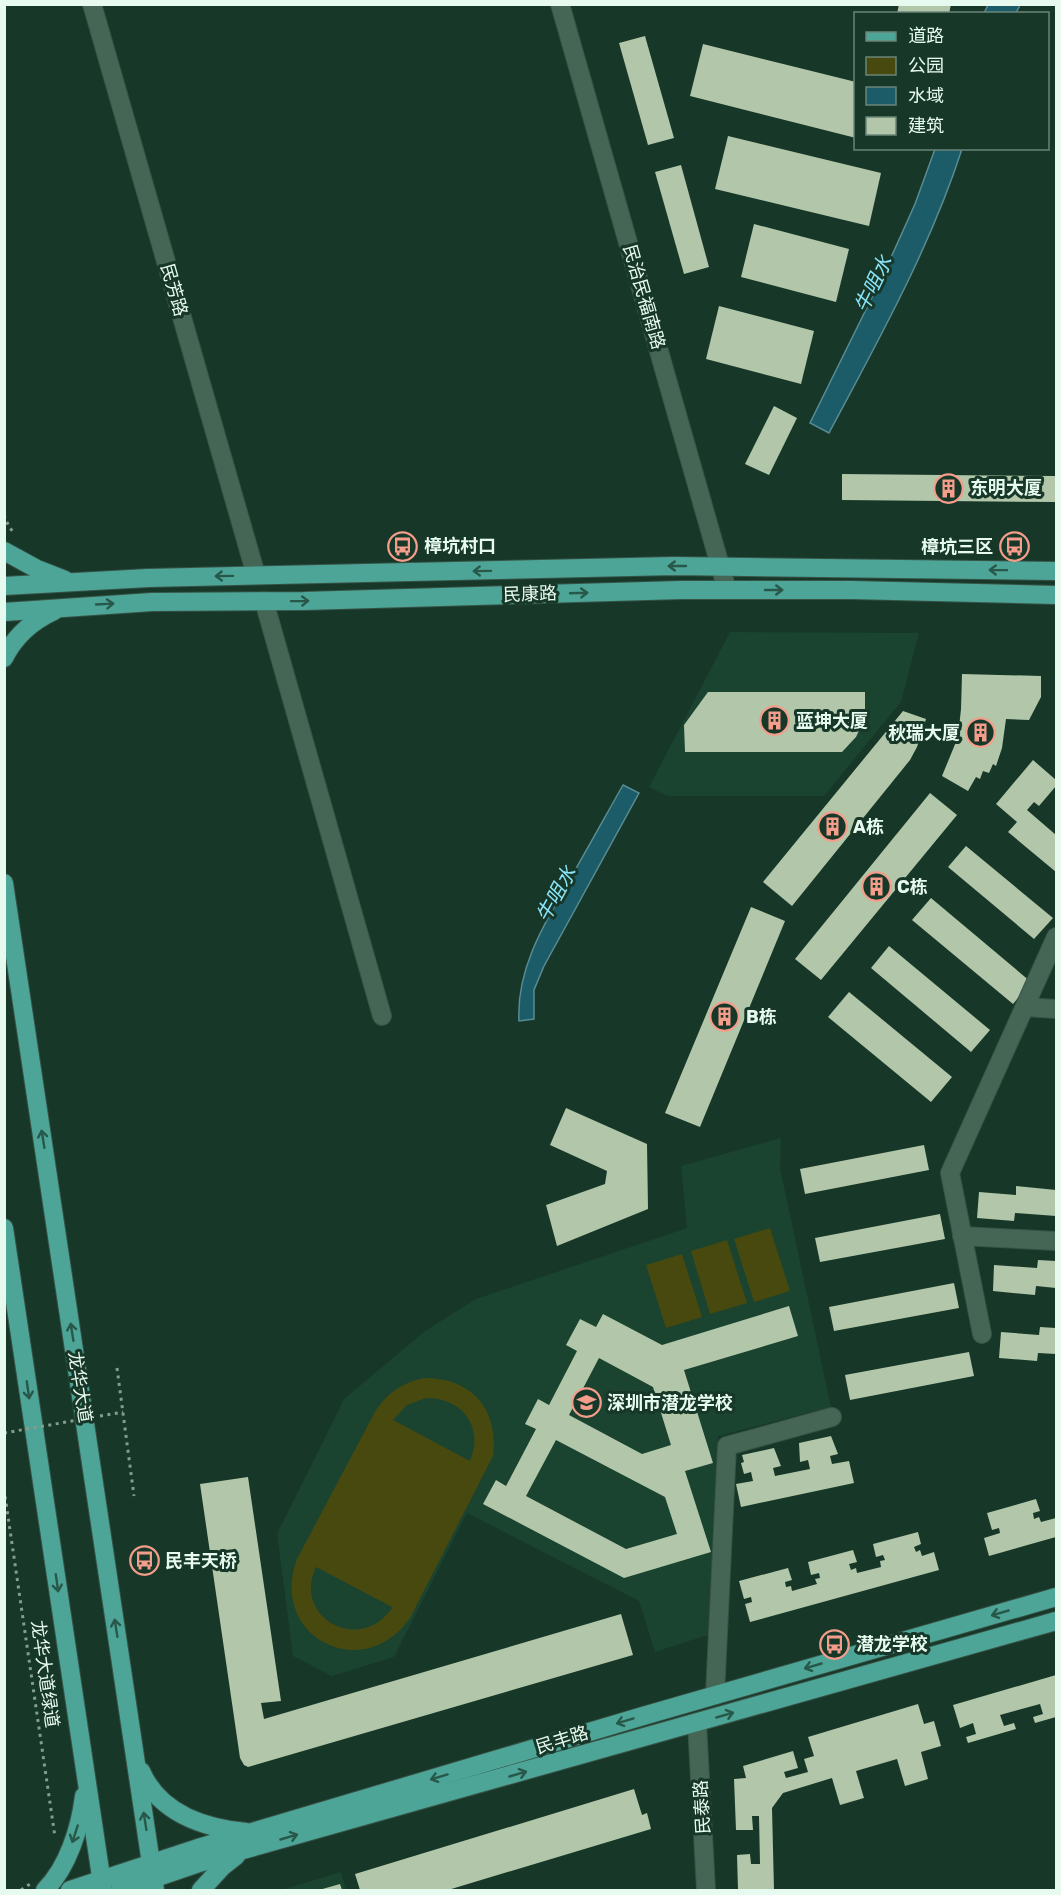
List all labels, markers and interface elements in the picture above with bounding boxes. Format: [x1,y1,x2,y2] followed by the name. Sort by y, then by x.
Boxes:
[854,12,1049,150] legend
[908,25,944,47] text: 道路
[908,55,944,77] text: 公园
[908,85,944,107] text: 水域
[908,115,944,137] text: 建筑
[619,242,669,352] street label: 民治民福南路
[849,251,897,316] water label: 牛咀水
[156,261,192,319] street label: 民芳路
[933,472,965,504] building icon: 东明大厦
[970,477,1042,499] place label: 东明大厦
[387,530,419,562] bus stop icon: 樟坑村口
[998,531,1030,563] bus stop icon: 樟坑三区
[424,535,496,557] place label: 樟坑村口
[921,536,993,558] place label: 樟坑三区
[668,560,688,572] one-way arrow
[989,564,1009,576] one-way arrow
[473,565,493,577] one-way arrow
[215,570,235,582] one-way arrow
[503,582,557,606] street label: 民康路
[763,584,783,596] one-way arrow
[568,587,588,599] one-way arrow
[289,595,309,607] one-way arrow
[94,599,114,610] one-way arrow
[759,705,791,737] building icon: 蓝坤大厦
[796,710,868,732] place label: 蓝坤大厦
[965,717,997,749] building icon: 秋瑞大厦
[888,722,960,744] place label: 秋瑞大厦
[816,811,848,843] building icon: A栋
[853,816,884,838] place label: A栋
[531,861,582,926] water label: 牛咀水
[860,871,892,903] building icon: C栋
[897,876,928,898] place label: C栋
[709,1001,741,1033] building icon: B栋
[746,1006,777,1028] place label: B栋
[37,1129,48,1149] one-way arrow
[66,1322,77,1342] one-way arrow
[64,1350,96,1424] street label: 龙华大道
[23,1379,34,1399] one-way arrow
[570,1387,602,1419] school or university icon: 深圳市潜龙学校
[607,1392,733,1414] place label: 深圳市潜龙学校
[128,1545,160,1577] bus stop icon: 民丰天桥
[165,1550,237,1572] place label: 民丰天桥
[52,1572,63,1592] one-way arrow
[991,1608,1010,1619] one-way arrow
[27,1619,63,1729] street label: 龙华大道绿道
[110,1619,121,1639] one-way arrow
[819,1628,851,1660] bus stop icon: 潜龙学校
[856,1633,928,1655] place label: 潜龙学校
[804,1661,823,1673] one-way arrow
[716,1709,735,1720] one-way arrow
[616,1716,635,1727] one-way arrow
[533,1722,591,1758] street label: 民丰路
[508,1768,527,1779] one-way arrow
[430,1772,449,1783] one-way arrow
[690,1779,714,1835] street label: 民泰路
[139,1812,150,1831] one-way arrow
[69,1824,80,1843] one-way arrow
[279,1831,298,1842] one-way arrow

